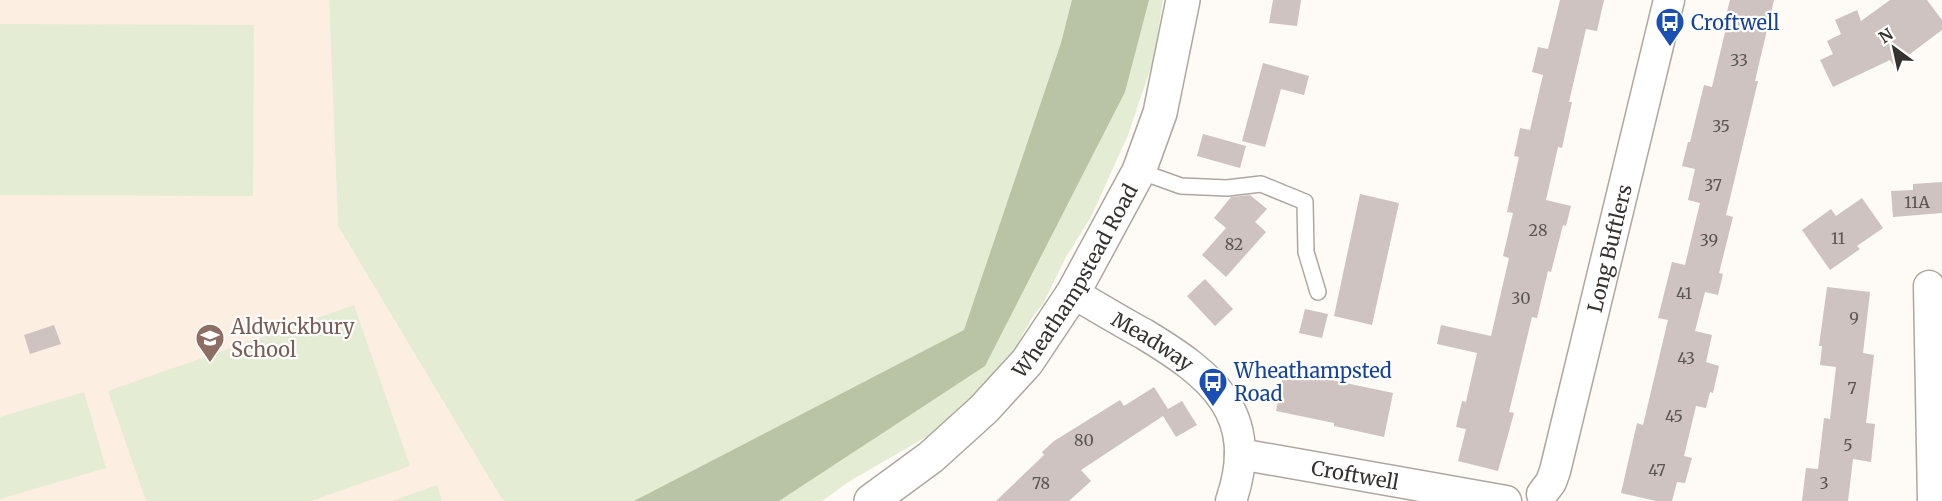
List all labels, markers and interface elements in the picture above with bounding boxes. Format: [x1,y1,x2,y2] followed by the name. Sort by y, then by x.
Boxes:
[1654,6,1686,48] bus stop icon: Croftwell
[1691,10,1779,35] place label: Croftwell
[1864,18,1924,78] north arrow
[1875,23,1897,47] text: N
[1730,50,1748,70] house number: 33
[1712,116,1730,136] house number: 35
[1704,175,1722,195] house number: 37
[1006,179,1142,383] street label: Wheathampstead Road
[1581,182,1636,315] street label: Long Buftlers
[1904,192,1930,212] house number: 11A
[1529,220,1547,240] house number: 28
[1831,228,1845,248] house number: 11
[1700,230,1718,250] house number: 39
[1225,234,1243,254] house number: 82
[1676,283,1692,303] house number: 41
[1511,288,1531,308] house number: 30
[1107,306,1199,376] street label: Meadway
[1849,308,1859,328] house number: 9
[230,314,355,362] place label: Aldwickbury School
[194,322,226,364] school or university icon: Aldwickbury School
[1677,348,1695,368] house number: 43
[1233,358,1392,406] place label: Wheathampsted Road
[1197,366,1229,408] bus stop icon: Wheathampsted Road
[1847,378,1857,398] house number: 7
[1665,406,1683,426] house number: 45
[1074,430,1094,450] house number: 80
[1843,435,1853,455] house number: 5
[1310,454,1401,494] street label: Croftwell
[1648,460,1666,480] house number: 47
[1032,473,1050,493] house number: 78
[1819,473,1829,493] house number: 3

